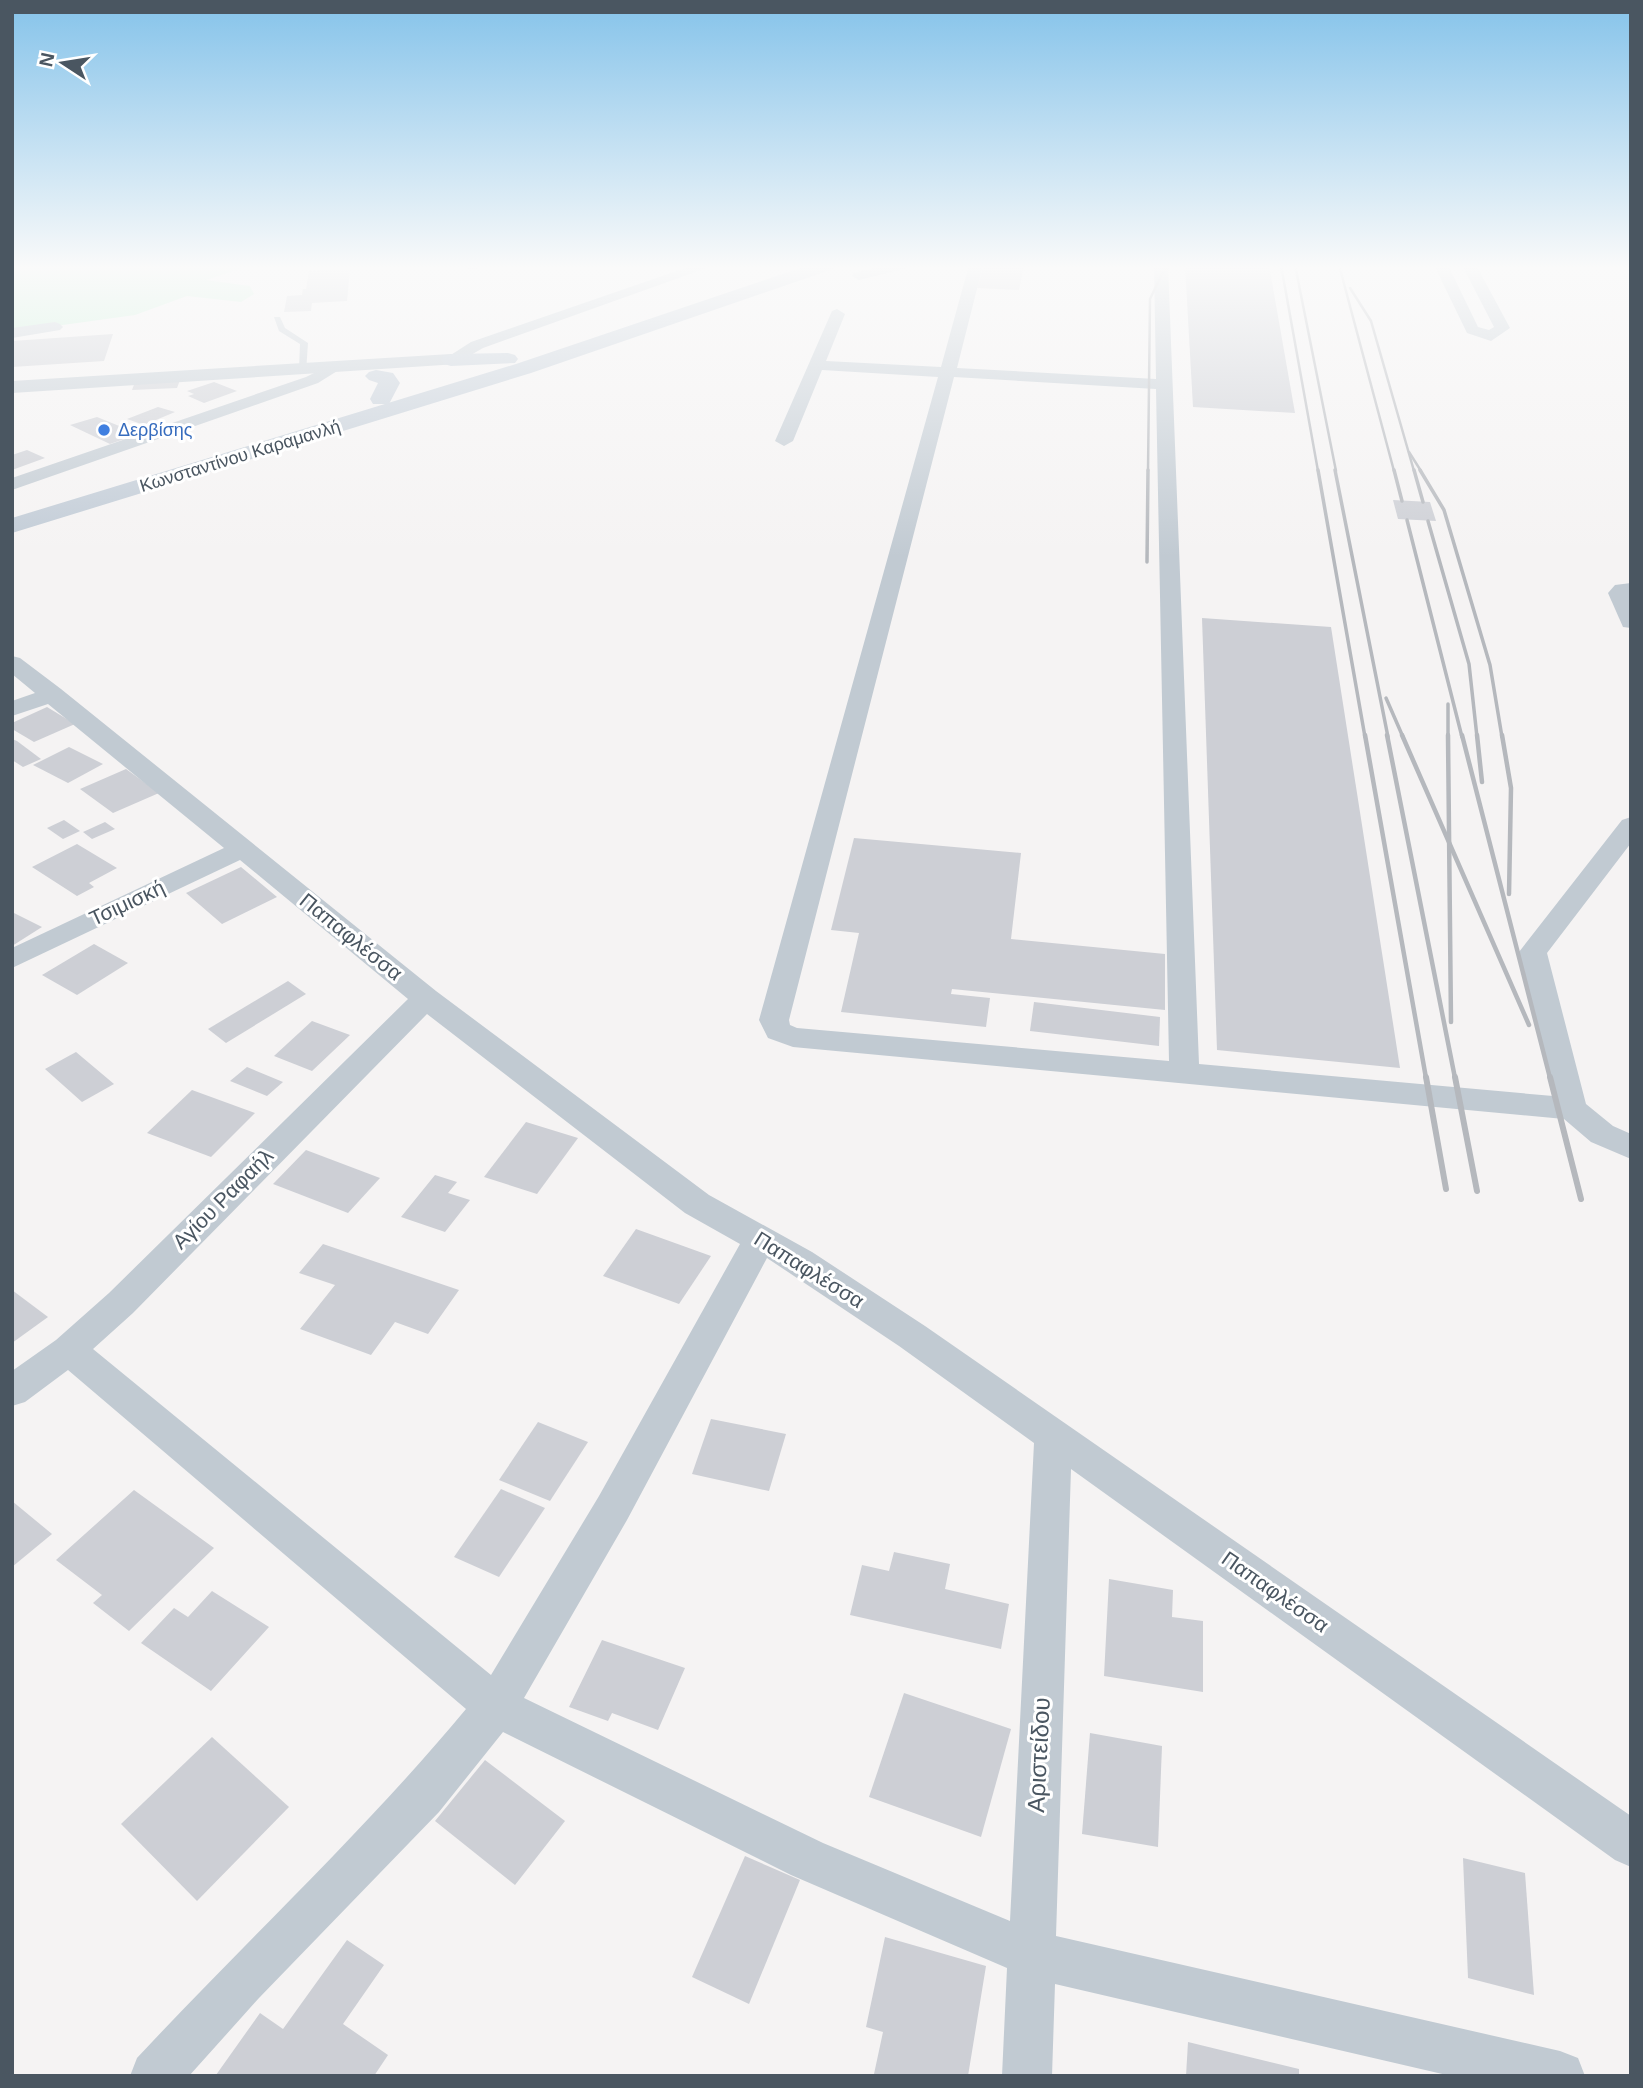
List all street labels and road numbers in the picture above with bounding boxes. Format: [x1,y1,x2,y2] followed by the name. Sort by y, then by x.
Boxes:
[137,416,343,496] street label: Κωνσταντίνου Καραμανλή
[86,875,168,930] street label: Τσιμισκή
[296,888,407,985] street label: Παπαφλέσσα
[168,1144,278,1253] street label: Αγίου Ραφαήλ
[750,1227,868,1312] street label: Παπαφλέσσα
[1218,1546,1333,1637] street label: Παπαφλέσσα
[1022,1697,1055,1813] street label: Αριστείδου

